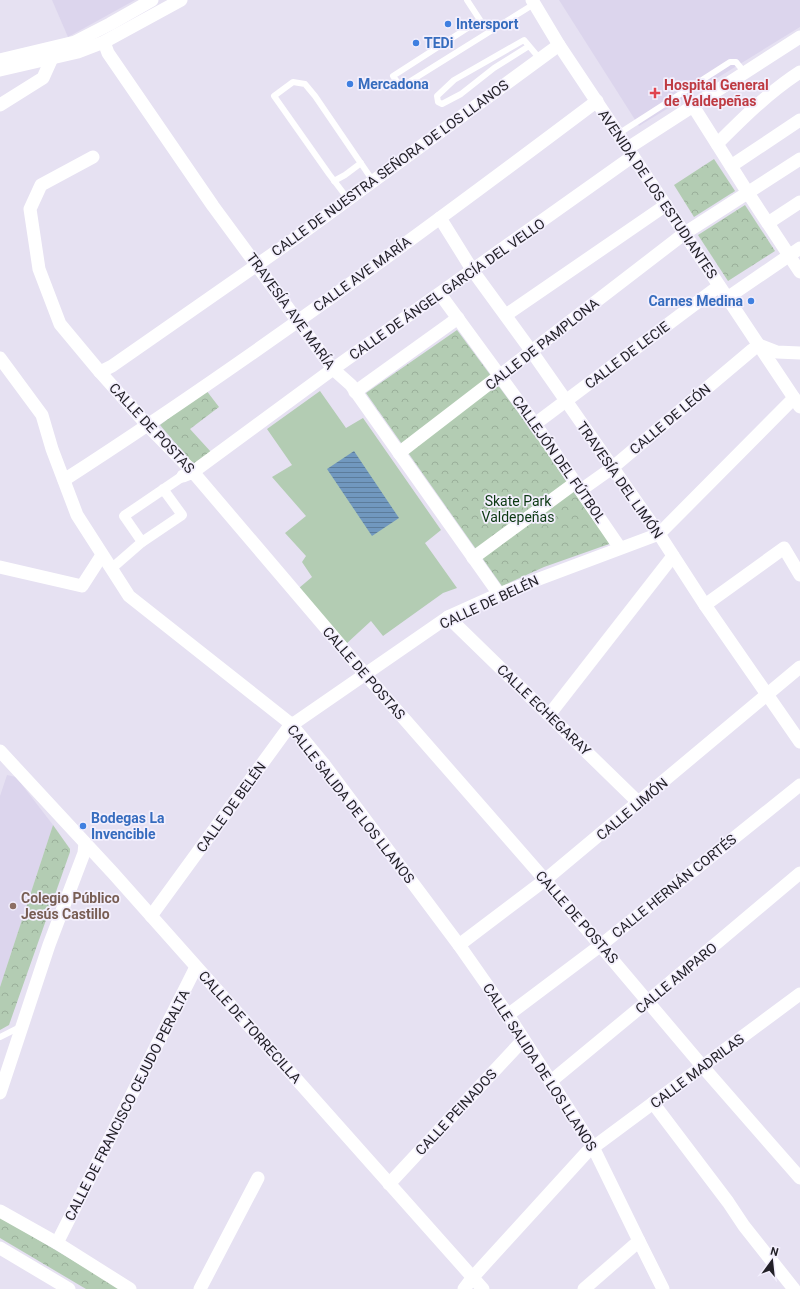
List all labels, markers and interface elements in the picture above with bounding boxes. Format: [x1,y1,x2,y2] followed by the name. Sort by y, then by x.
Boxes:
[456,16,519,32] place label: Intersport
[443,19,453,29] marker: Intersport
[424,35,453,51] place label: TEDi
[411,38,421,48] marker: TEDi
[268,76,512,259] street label: CALLE DE NUESTRA SEÑORA DE LOS LLANOS
[358,76,429,92] place label: Mercadona
[664,77,769,109] place label: Hospital General de Valdepeñas
[345,79,355,89] marker: Mercadona
[649,87,661,99] marker: Hospital General de Valdepeñas
[595,106,721,282] street label: AVENIDA DE LOS ESTUDIANTES
[345,214,548,363] street label: CALLE DE ÁNGEL GARCÍA DEL VELLO
[309,232,414,315] street label: CALLE AVE MARÍA
[244,249,339,372] street label: TRAVESÍA AVE MARÍA
[648,293,744,309] place label: Carnes Medina
[482,295,602,393] street label: CALLE DE PAMPLONA
[746,296,756,306] marker: Carnes Medina
[582,318,672,392] street label: CALLE DE LECIE
[106,380,198,476] street label: CALLE DE POSTAS
[626,380,714,457] street label: CALLE DE LEÓN
[509,392,610,526] street label: CALLEJÓN DEL FÚTBOL
[574,418,667,541] street label: TRAVESÍA DEL LIMÓN
[482,493,554,525] park label: Skate Park Valdepeñas
[436,571,541,632] street label: CALLE DE BELÉN
[319,623,409,723] street label: CALLE DE POSTAS
[494,661,595,759] street label: CALLE ECHEGARAY
[284,722,418,886] street label: CALLE SALIDA DE LOS LLANOS
[192,758,269,855] street label: CALLE DE BELÉN
[593,774,671,843] street label: CALLE LIMÓN
[91,810,165,842] place label: Bodegas La Invencible
[78,821,88,831] marker: Bodegas La Invencible
[608,830,739,941] street label: CALLE HERNÁN CORTÉS
[532,867,622,967] street label: CALLE DE POSTAS
[21,890,120,922] place label: Colegio Público Jesús Castillo
[8,901,18,911] marker: Colegio Público Jesús Castillo
[632,939,720,1017] street label: CALLE AMPARO
[195,968,305,1086] street label: CALLE DE TORRECILLA
[480,980,600,1154] street label: CALLE SALIDA DE LOS LLANOS
[61,987,193,1223] street label: CALLE DE FRANCISCO CEJUDO PERALTA
[647,1031,747,1111] street label: CALLE MADRILAS
[412,1066,500,1158] street label: CALLE PEINADOS
[752,1241,792,1281] north arrow
[769,1245,780,1259] text: N

